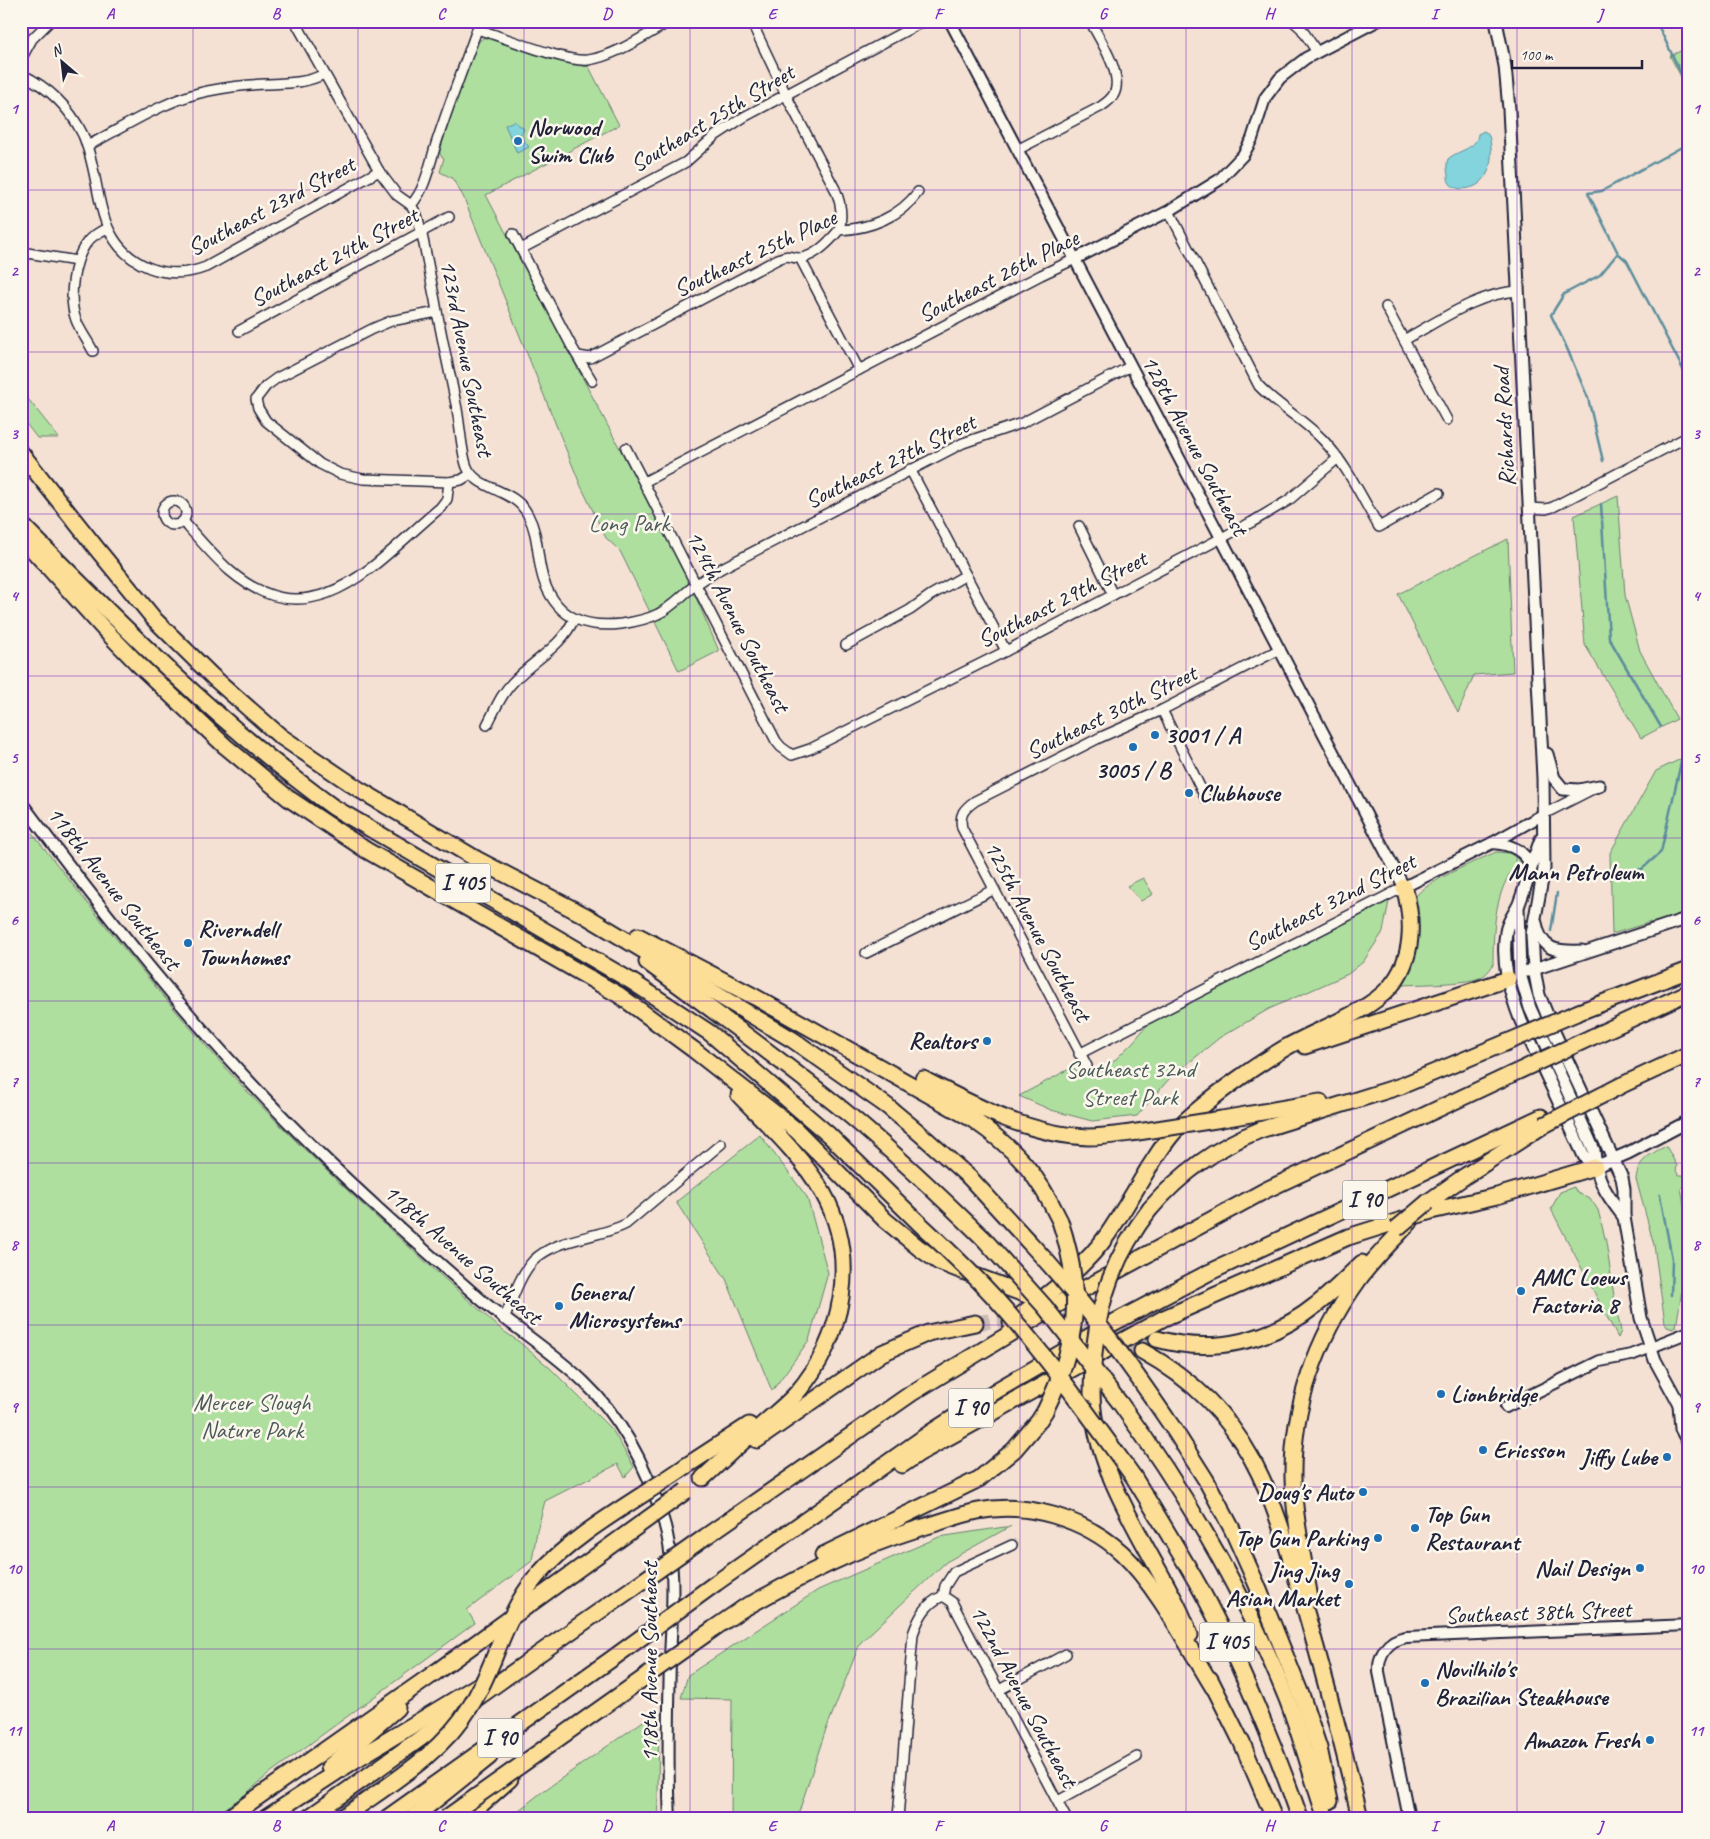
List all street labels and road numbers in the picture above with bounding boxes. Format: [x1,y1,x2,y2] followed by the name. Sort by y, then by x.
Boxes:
[625,56,801,179] street label: Southeast 25th Street
[182,148,362,263] street label: Southeast 23rd Street
[245,199,425,314] street label: Southeast 24th Street
[669,201,843,304] street label: Southeast 25th Place
[913,222,1085,329] street label: Southeast 26th Place
[433,257,501,461] street label: 123rd Avenue Southeast
[1135,350,1256,542] street label: 128th Avenue Southeast
[1486,363,1522,487] street label: Richards Road
[800,406,982,515] street label: Southeast 27th Street
[679,525,798,719] street label: 124th Avenue Southeast
[972,543,1153,655] street label: Southeast 29th Street
[1021,657,1203,766] street label: Southeast 30th Street
[41,800,189,978] street label: 118th Avenue Southeast
[978,836,1099,1028] street label: 125th Avenue Southeast
[1240,845,1422,958] street label: Southeast 32nd Street
[436,864,490,902] road number: I 405
[378,1177,550,1332] street label: 118th Avenue Southeast
[1342,1180,1388,1220] road number: I 90
[948,1389,994,1428] road number: I 90
[634,1560,664,1762] street label: 118th Avenue Southeast
[1445,1594,1633,1630] street label: Southeast 38th Street
[963,1600,1086,1794] street label: 122nd Avenue Southeast
[1200,1622,1254,1661] road number: I 405
[478,1719,522,1758] road number: I 90

